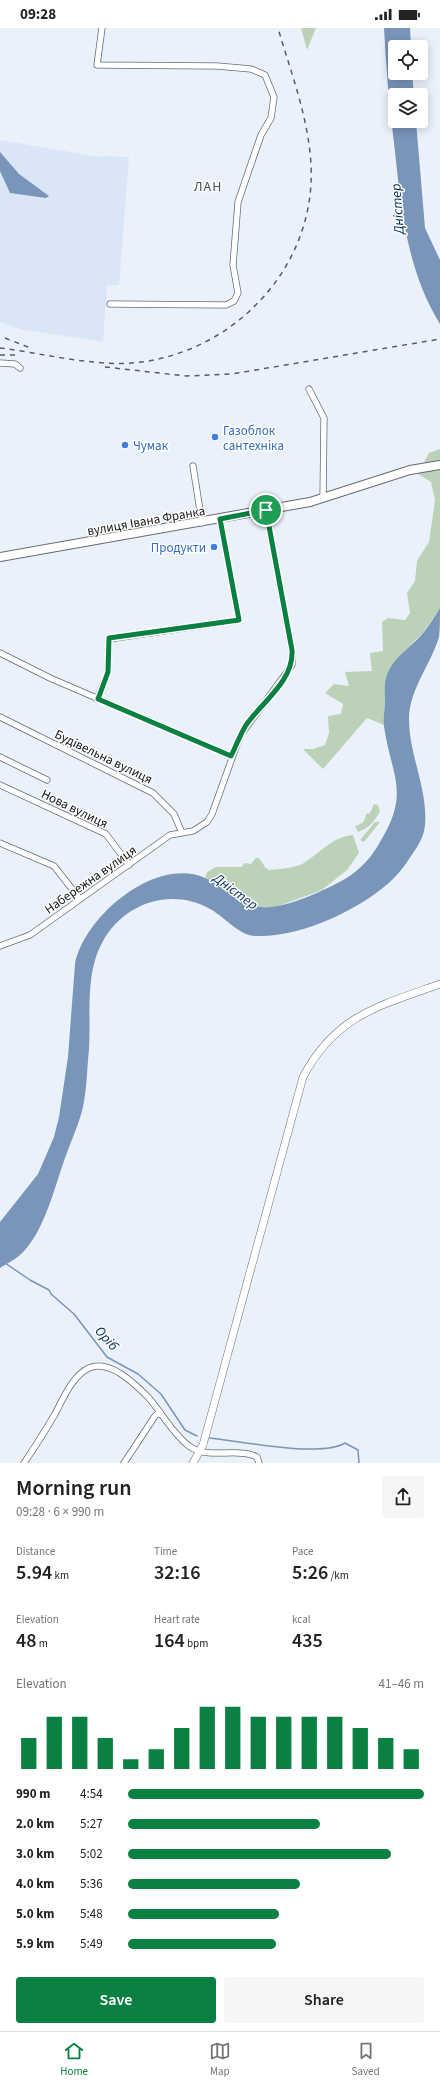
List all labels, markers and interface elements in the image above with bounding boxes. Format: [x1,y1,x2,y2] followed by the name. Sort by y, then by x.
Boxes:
[20,4,56,25] text: 09:28
[388,40,428,128] map controls
[388,40,428,80] button: locate
[388,88,428,128] button: layers
[194,177,222,197] district label: ЛАН
[386,183,410,236] water label: Дністер
[223,422,284,455] place label: Газоблок сантехніка
[210,432,220,442] marker: Газоблок сантехніка
[133,437,169,455] place label: Чумак
[120,440,130,450] marker: Чумак
[249,493,283,527] pin
[255,499,277,521] icon: arrive
[86,502,207,540] street label: вулиця Івана Франка
[151,539,206,557] place label: Продукти
[209,542,219,552] marker: Продукти
[52,725,156,788] street label: Будівельна вулиця
[38,785,111,833] street label: Нова вулиця
[41,841,140,918] street label: Набережна вулиця
[208,868,262,915] water label: Дністер
[90,1322,123,1356] water label: Оріб
[16,1472,132,1504] text: Morning run
[382,1476,424,1518] button: share
[16,1503,104,1521] text: 09:28 · 6 × 990 m
[16,1544,55,1559] text: Distance
[154,1544,177,1559] text: Time
[292,1544,314,1559] text: Pace
[16,1559,52,1587] text: 5.94
[154,1559,201,1587] text: 32:16
[292,1559,328,1587] text: 5:26
[52,1568,69,1583] text: km
[328,1568,349,1583] text: /km
[16,1612,59,1627] text: Elevation
[154,1612,200,1627] text: Heart rate
[292,1612,311,1627] text: kcal
[16,1627,37,1655] text: 48
[154,1627,185,1655] text: 164
[292,1627,323,1655] text: 435
[37,1636,48,1651] text: m
[185,1636,208,1651] text: bpm
[16,1675,67,1693] text: Elevation
[379,1675,424,1693] text: 41–46 m
[16,1785,50,1803] text: 990 m
[80,1785,103,1803] text: 4:54
[16,1815,55,1833] text: 2.0 km
[80,1815,103,1833] text: 5:27
[16,1845,55,1863] text: 3.0 km
[80,1845,103,1863] text: 5:02
[16,1875,55,1893] text: 4.0 km
[80,1875,103,1893] text: 5:36
[16,1905,55,1923] text: 5.0 km
[80,1905,103,1923] text: 5:48
[16,1935,55,1953] text: 5.9 km
[80,1935,103,1953] text: 5:49
[16,1977,216,2023] button: Save
[224,1977,424,2023] button: Share
[60,2040,88,2079] tab: Home
[209,2040,231,2079] tab: Map
[352,2040,380,2079] tab: Saved

